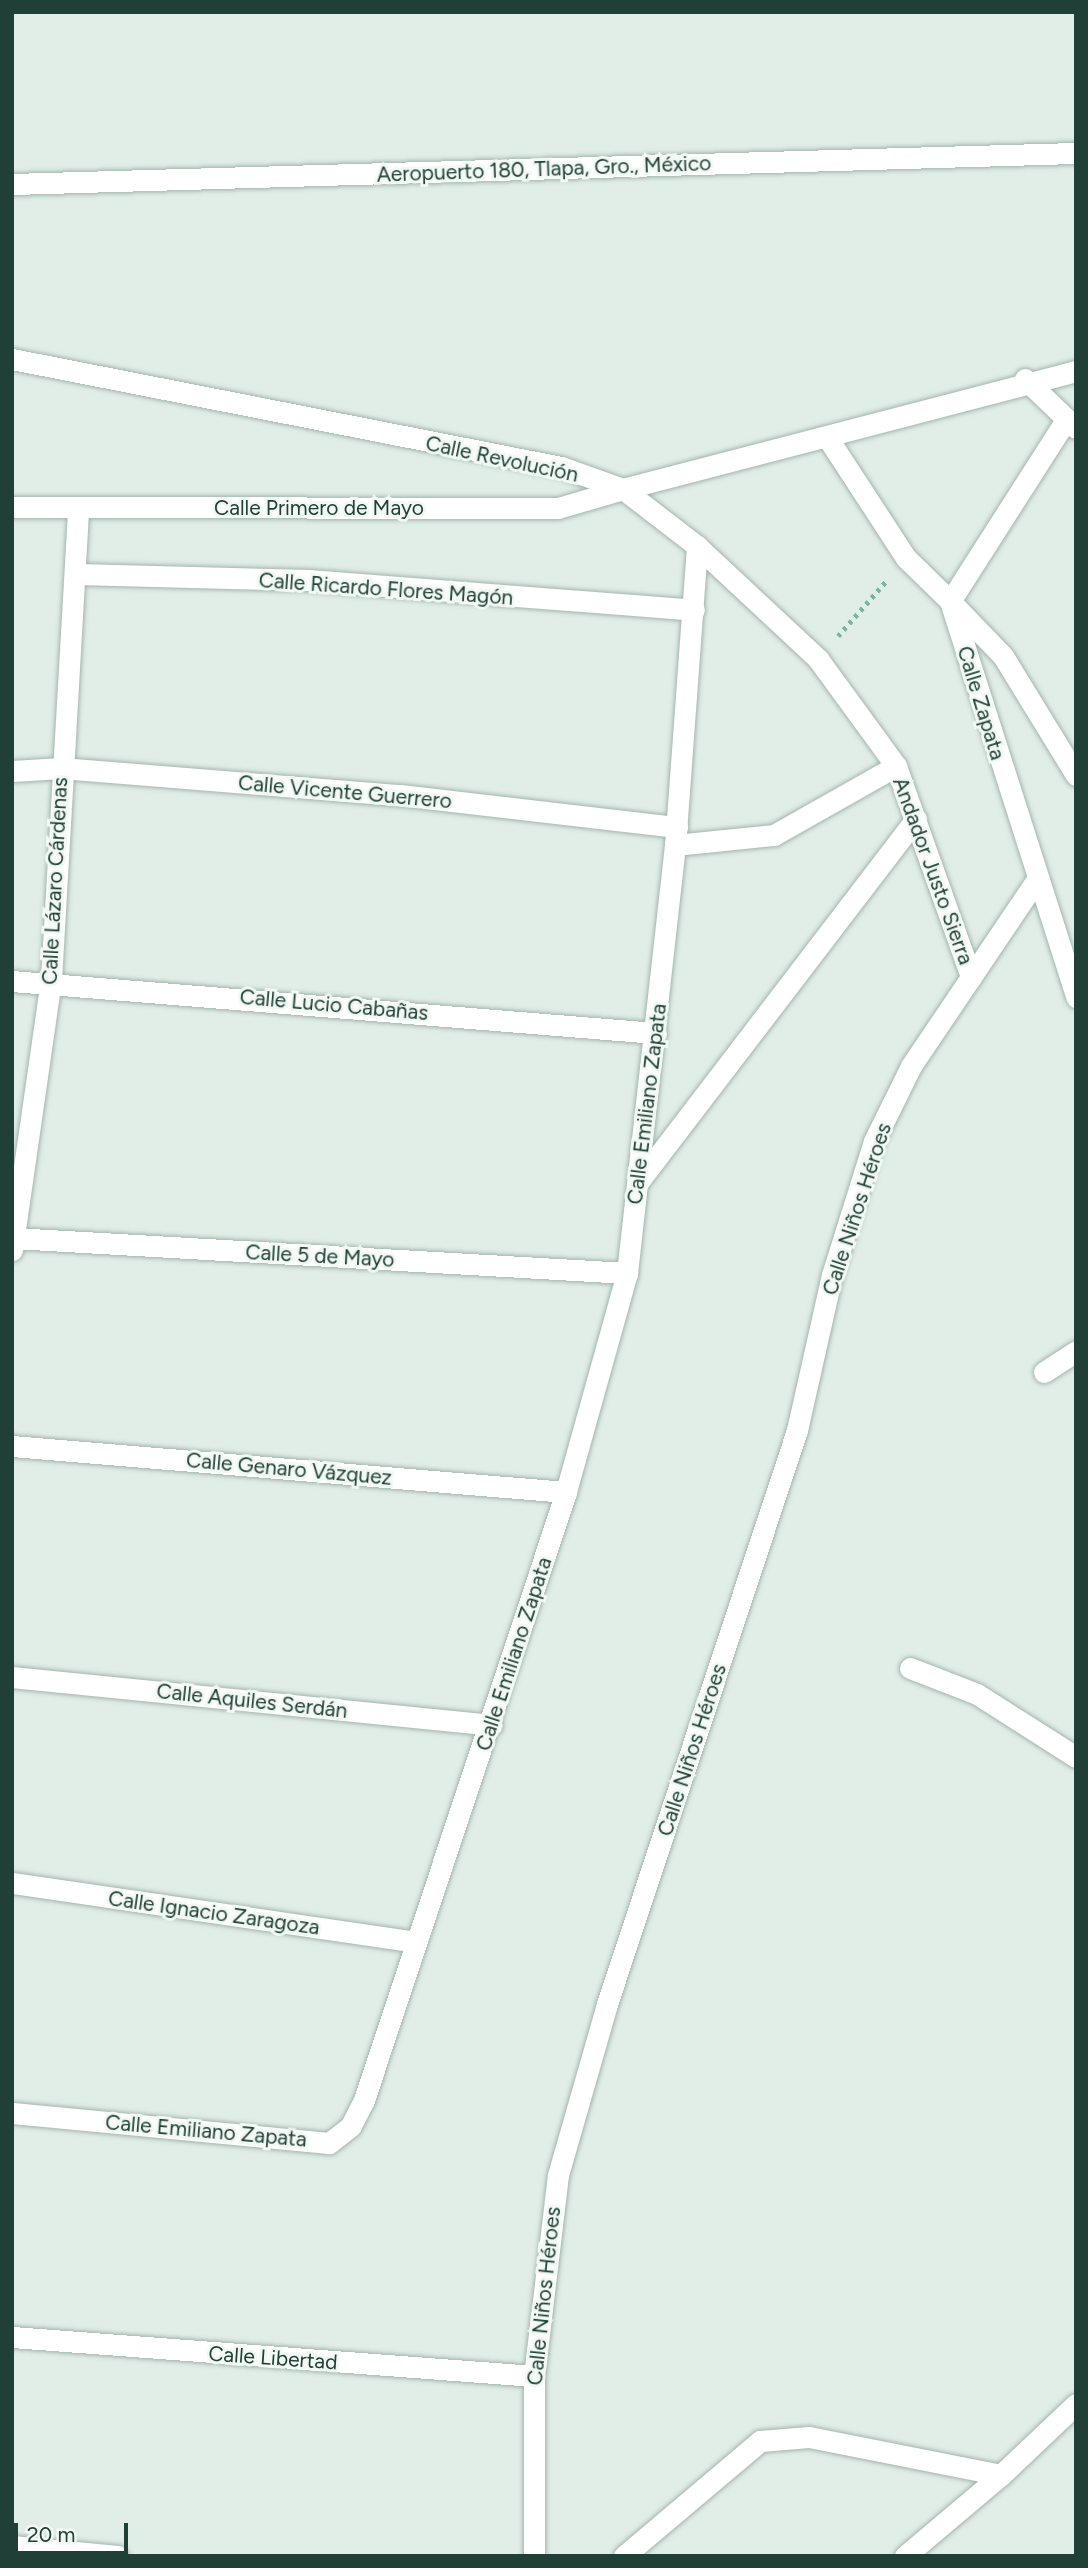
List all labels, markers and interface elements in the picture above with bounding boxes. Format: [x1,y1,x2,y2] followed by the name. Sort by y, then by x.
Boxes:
[376,151,712,187] street label: Aeropuerto 180, Tlapa, Gro., México
[423,431,581,487] street label: Calle Revolución
[214,495,424,521] street label: Calle Primero de Mayo
[258,568,514,610] street label: Calle Ricardo Flores Magón
[952,643,1010,763] street label: Calle Zapata
[237,770,453,814] street label: Calle Vicente Guerrero
[887,774,979,968] street label: Andador Justo Sierra
[37,777,73,985] street label: Calle Lázaro Cárdenas
[239,984,429,1026] street label: Calle Lucio Cabañas
[622,1002,672,1206] street label: Calle Emiliano Zapata
[817,1120,897,1298] street label: Calle Niños Héroes
[245,1240,395,1272] street label: Calle 5 de Mayo
[185,1447,393,1491] street label: Calle Genaro Vázquez
[471,1554,557,1754] street label: Calle Emiliano Zapata
[652,1661,732,1839] street label: Calle Niños Héroes
[155,1678,349,1724] street label: Calle Aquiles Serdán
[107,1886,321,1940] street label: Calle Ignacio Zaragoza
[104,2110,308,2152] street label: Calle Emiliano Zapata
[522,2205,566,2387] street label: Calle Niños Héroes
[208,2341,338,2375] street label: Calle Libertad
[18,2508,131,2552] scale bar
[27,2522,75,2547] text: 20 m

